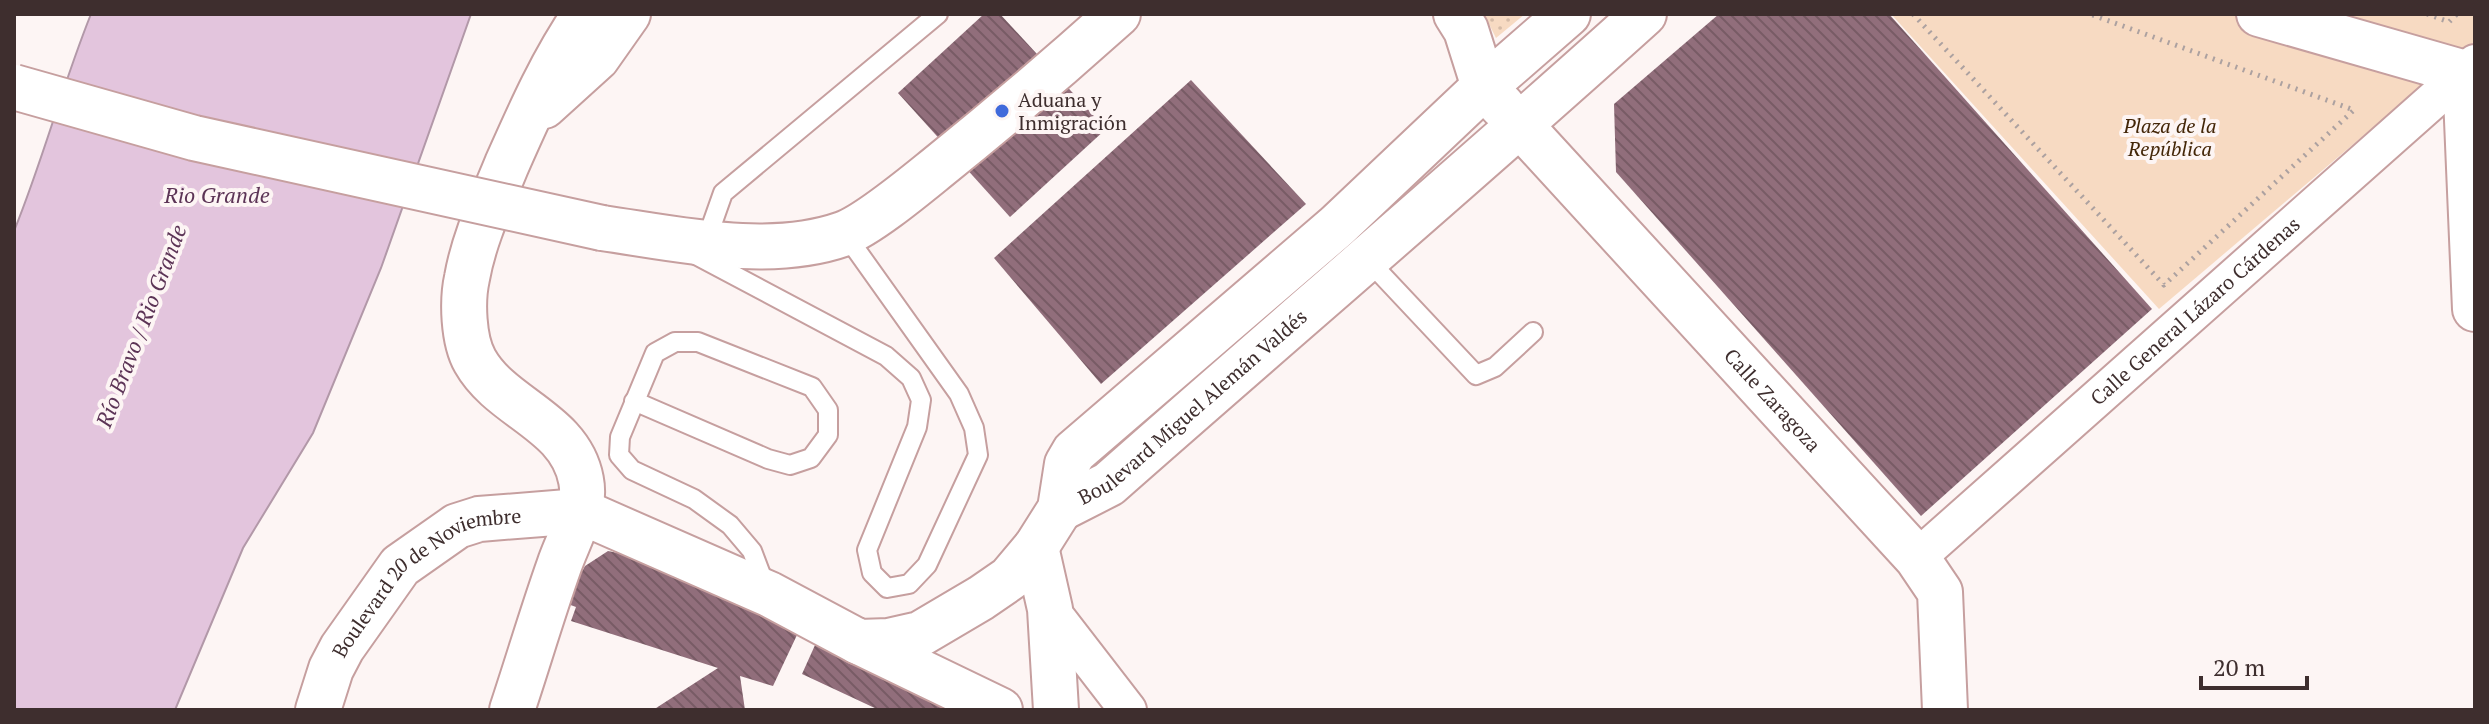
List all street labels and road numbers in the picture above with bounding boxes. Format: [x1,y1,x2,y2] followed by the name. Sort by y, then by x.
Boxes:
[2084,211,2306,411] street label: Calle General Lázaro Cárdenas
[1073,303,1312,511] street label: Boulevard Miguel Alemán Valdés
[1718,342,1827,457] street label: Calle Zaragoza
[325,502,522,662] street label: Boulevard 20 de Noviembre

